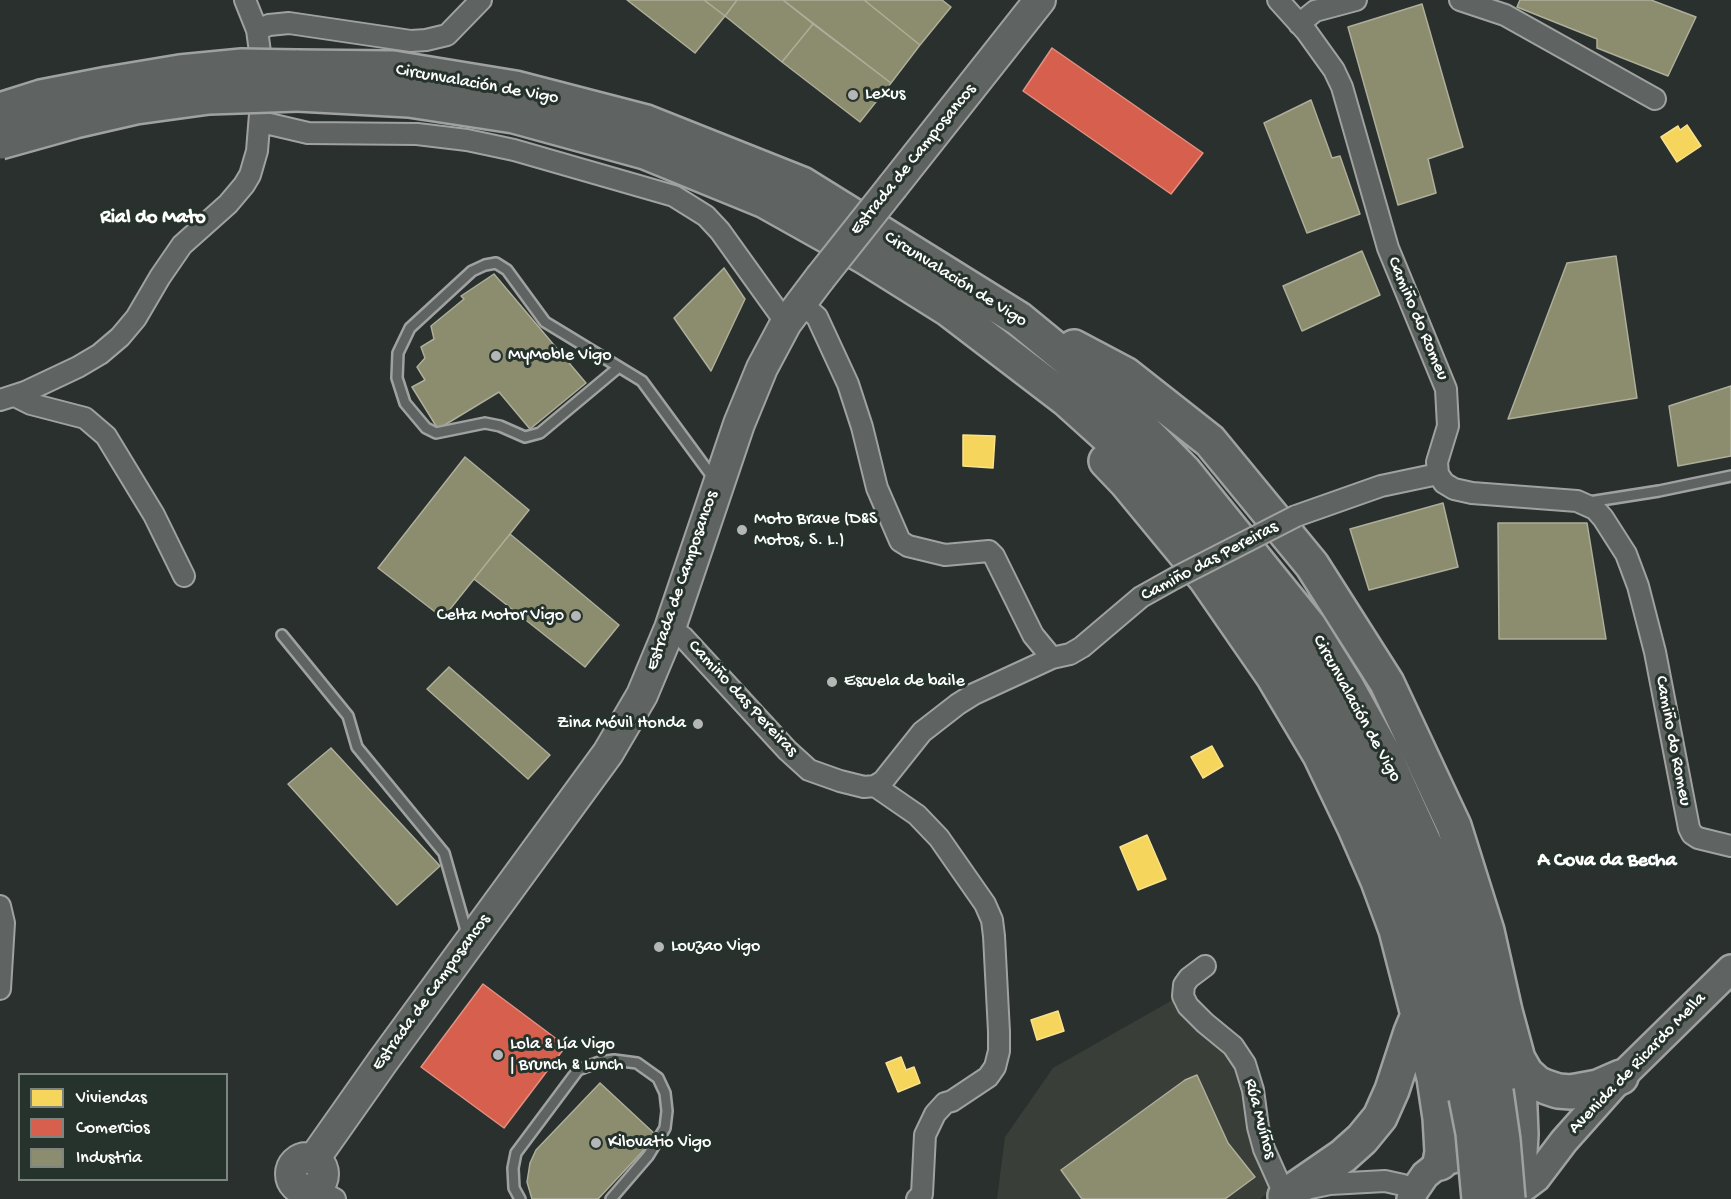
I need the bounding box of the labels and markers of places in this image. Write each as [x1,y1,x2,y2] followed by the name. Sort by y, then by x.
[865,84,905,106] place label: Lexus
[846,88,860,102] marker: Lexus
[508,345,612,367] place label: MyMoble Vigo
[489,349,503,363] marker: MyMoble Vigo
[754,509,877,552] place label: Moto Brave (D&S Motos, S. L.)
[735,523,749,537] marker: Moto Brave (D&S Motos, S. L.)
[437,605,564,627] place label: Celta Motor Vigo
[569,609,583,623] marker: Celta Motor Vigo
[844,671,965,693] place label: Escuela de baile
[825,675,839,689] marker: Escuela de baile
[557,713,686,735] place label: Zina Móvil Honda
[691,717,705,731] marker: Zina Móvil Honda
[671,936,760,958] place label: Louzao Vigo
[652,940,666,954] marker: Louzao Vigo
[510,1034,623,1076] place label: Lola & Lía Vigo | Brunch & Lunch
[491,1048,505,1062] marker: Lola & Lía Vigo | Brunch & Lunch
[608,1132,711,1154] place label: Kilovatio Vigo
[589,1136,603,1150] marker: Kilovatio Vigo

